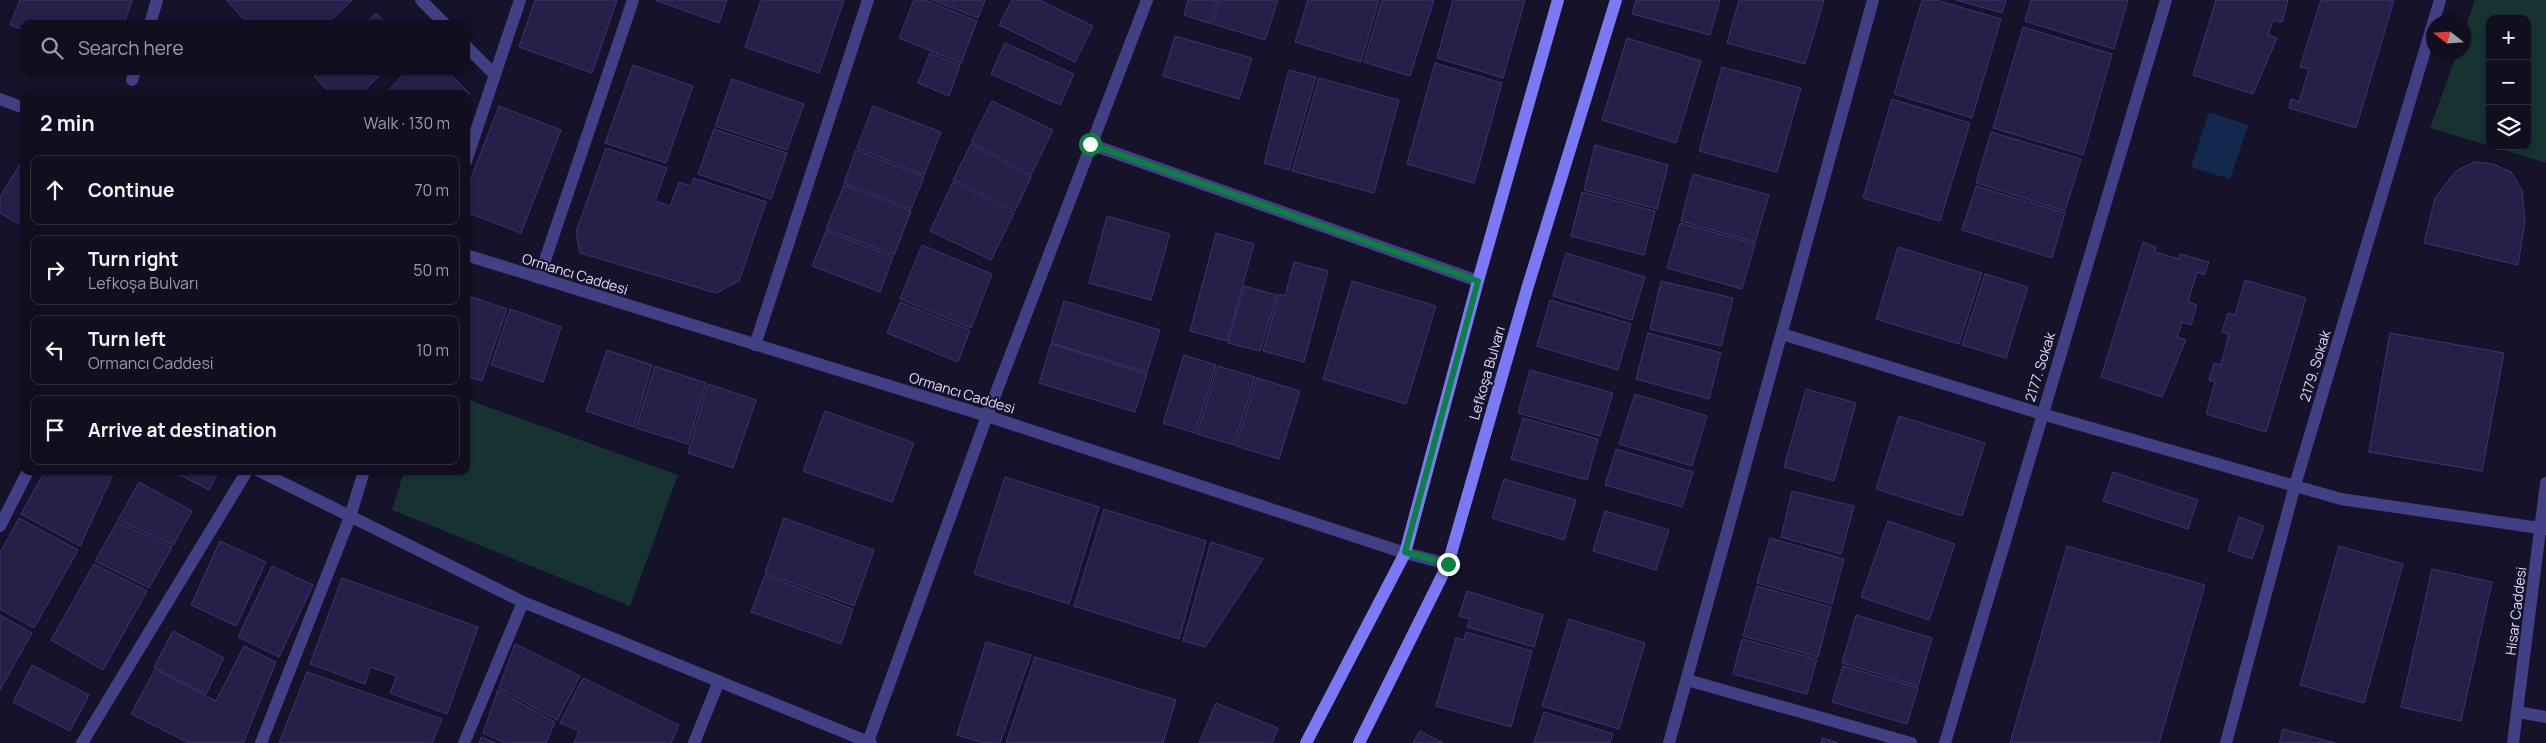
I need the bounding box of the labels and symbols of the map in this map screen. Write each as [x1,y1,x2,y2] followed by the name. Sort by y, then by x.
[2426,15,2471,60] north arrow
[1079,133,1102,156] route start
[520,248,630,299] street label: Ormancı Caddesi
[1464,324,1509,422] street label: Lefkoşa Bulvarı
[2295,327,2335,404] street label: 2179. Sokak
[2020,329,2059,404] street label: 2177. Sokak
[907,367,1017,418] street label: Ormancı Caddesi
[1437,553,1460,576] route end
[2501,566,2530,656] street label: Hisar Caddesi

